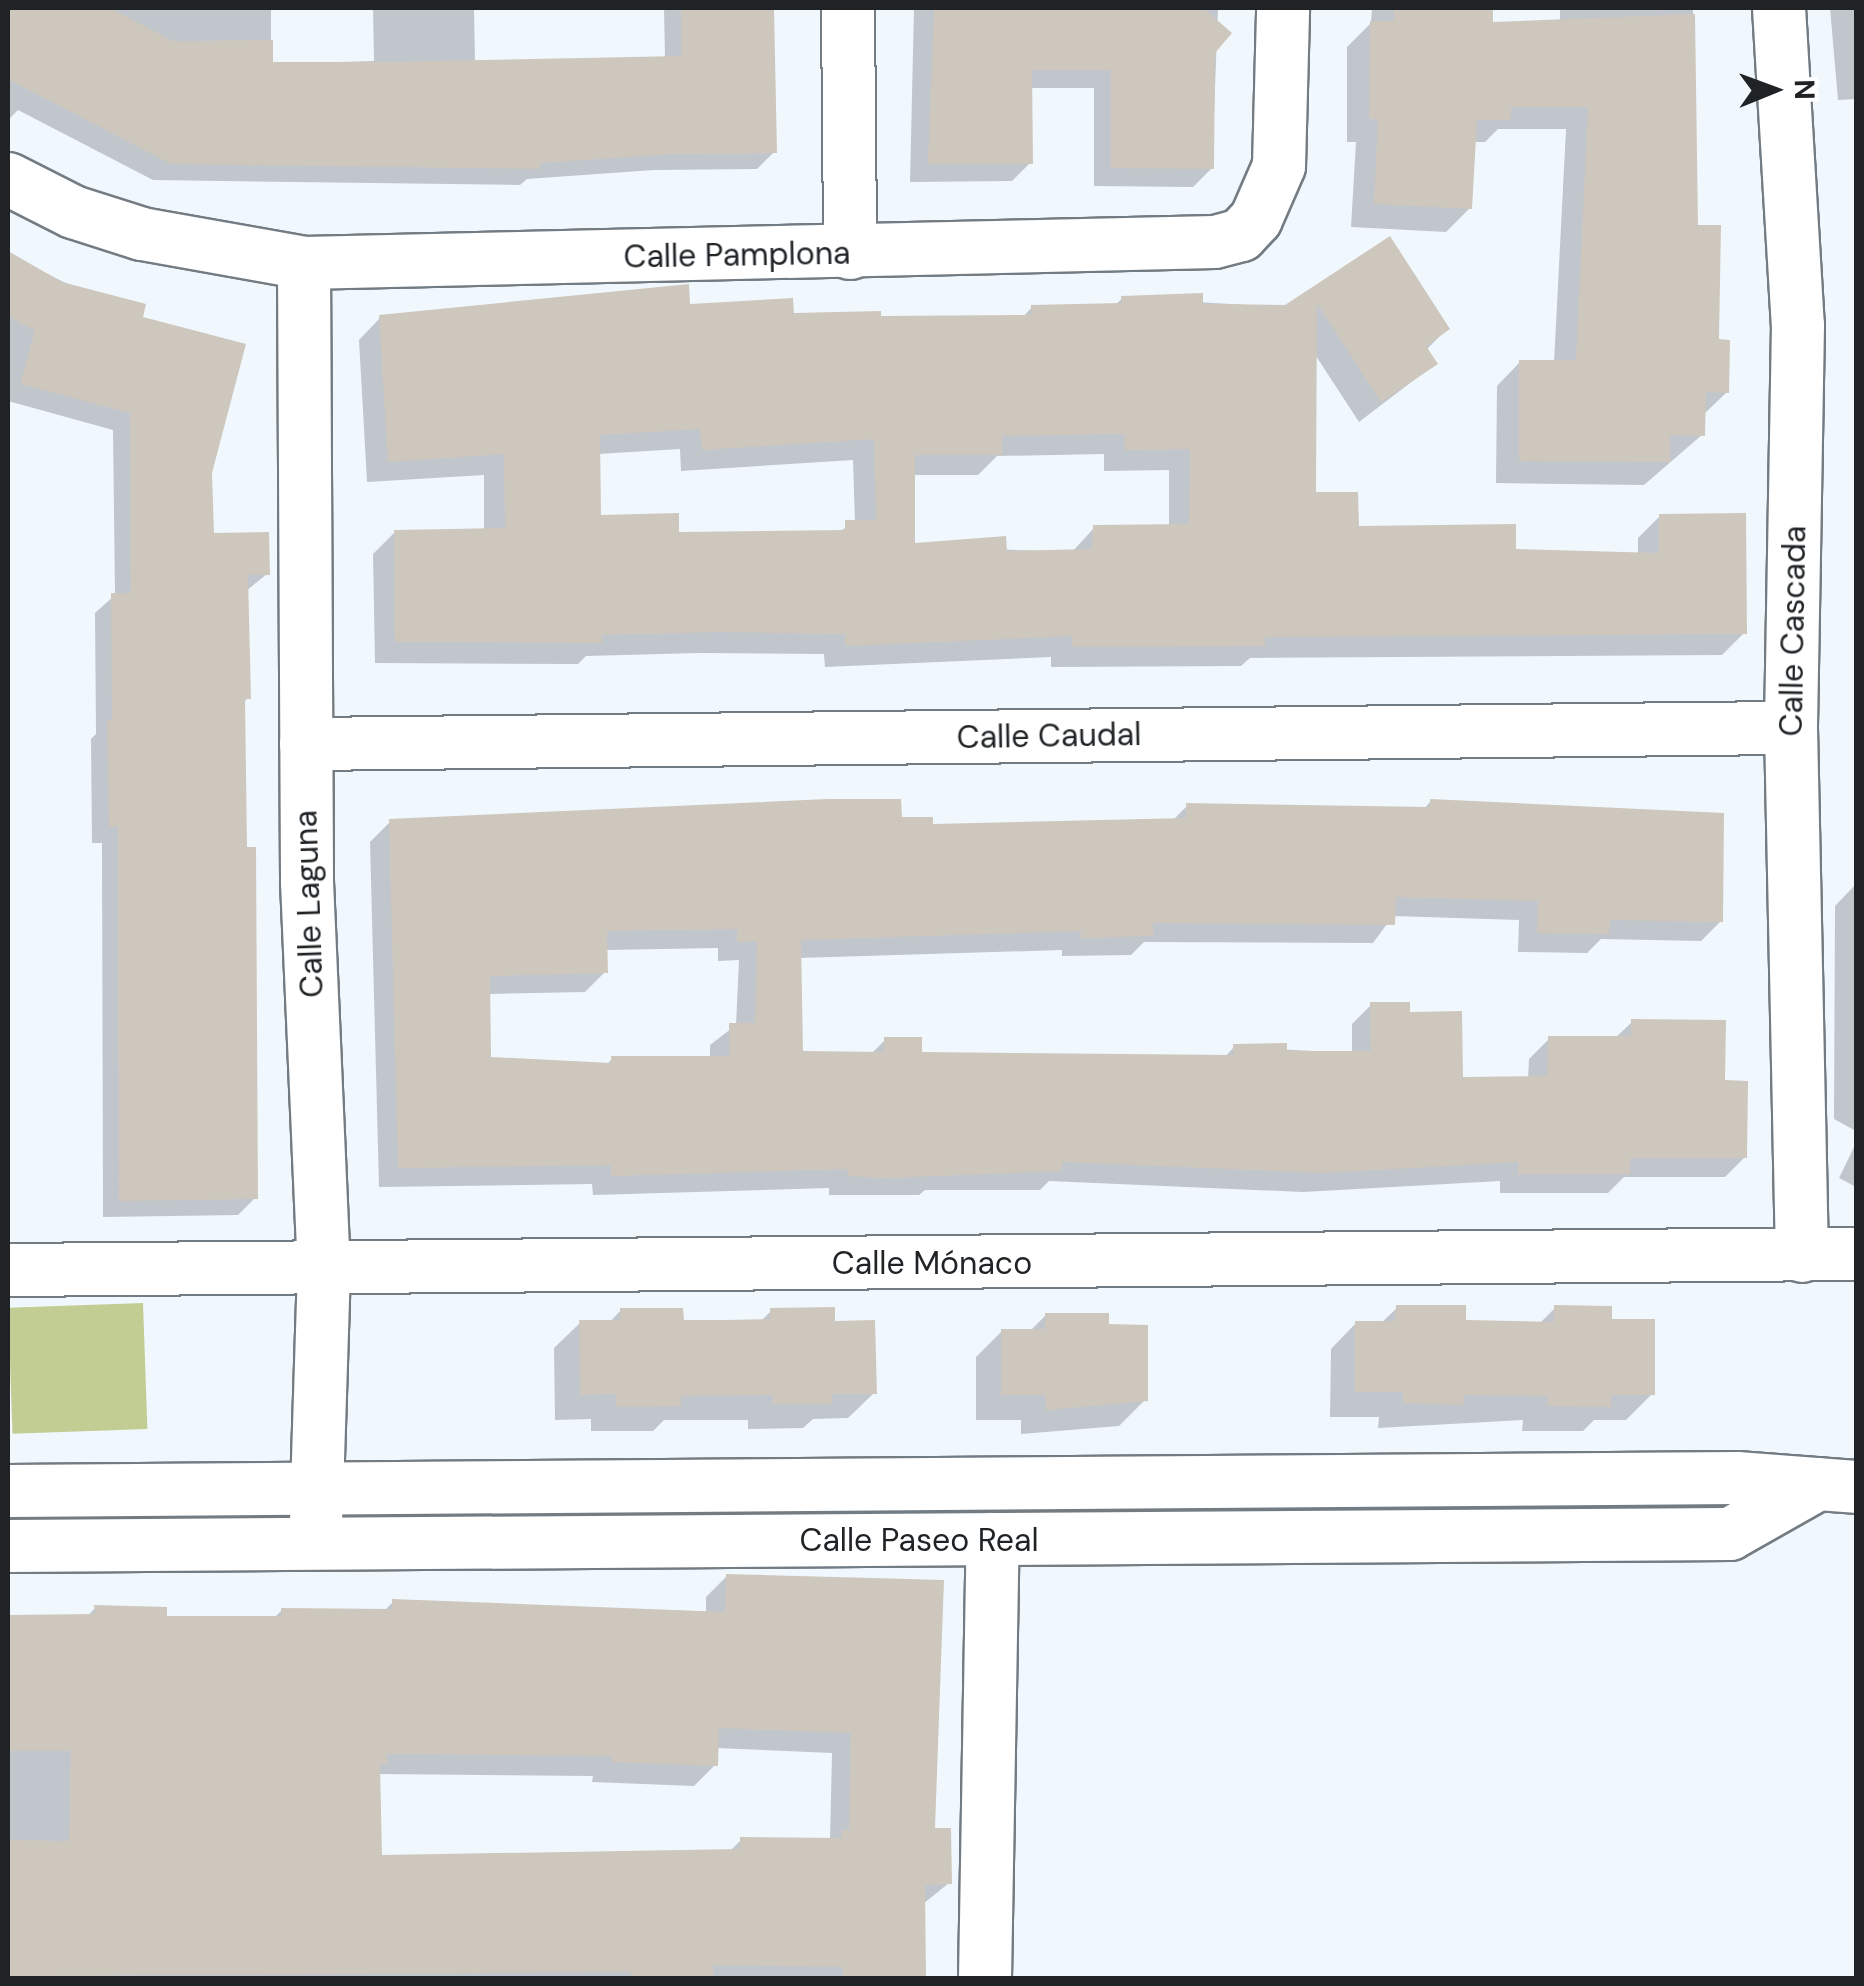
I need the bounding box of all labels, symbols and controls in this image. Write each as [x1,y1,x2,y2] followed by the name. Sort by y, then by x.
[1724,40,1824,140] north arrow
[1786,79,1823,100] text: N
[623,234,851,276] street label: Calle Pamplona
[1772,525,1814,737] street label: Calle Cascada
[956,715,1142,757] street label: Calle Caudal
[287,810,331,998] street label: Calle Laguna
[832,1244,1032,1282] street label: Calle Mónaco
[799,1521,1039,1559] street label: Calle Paseo Real

